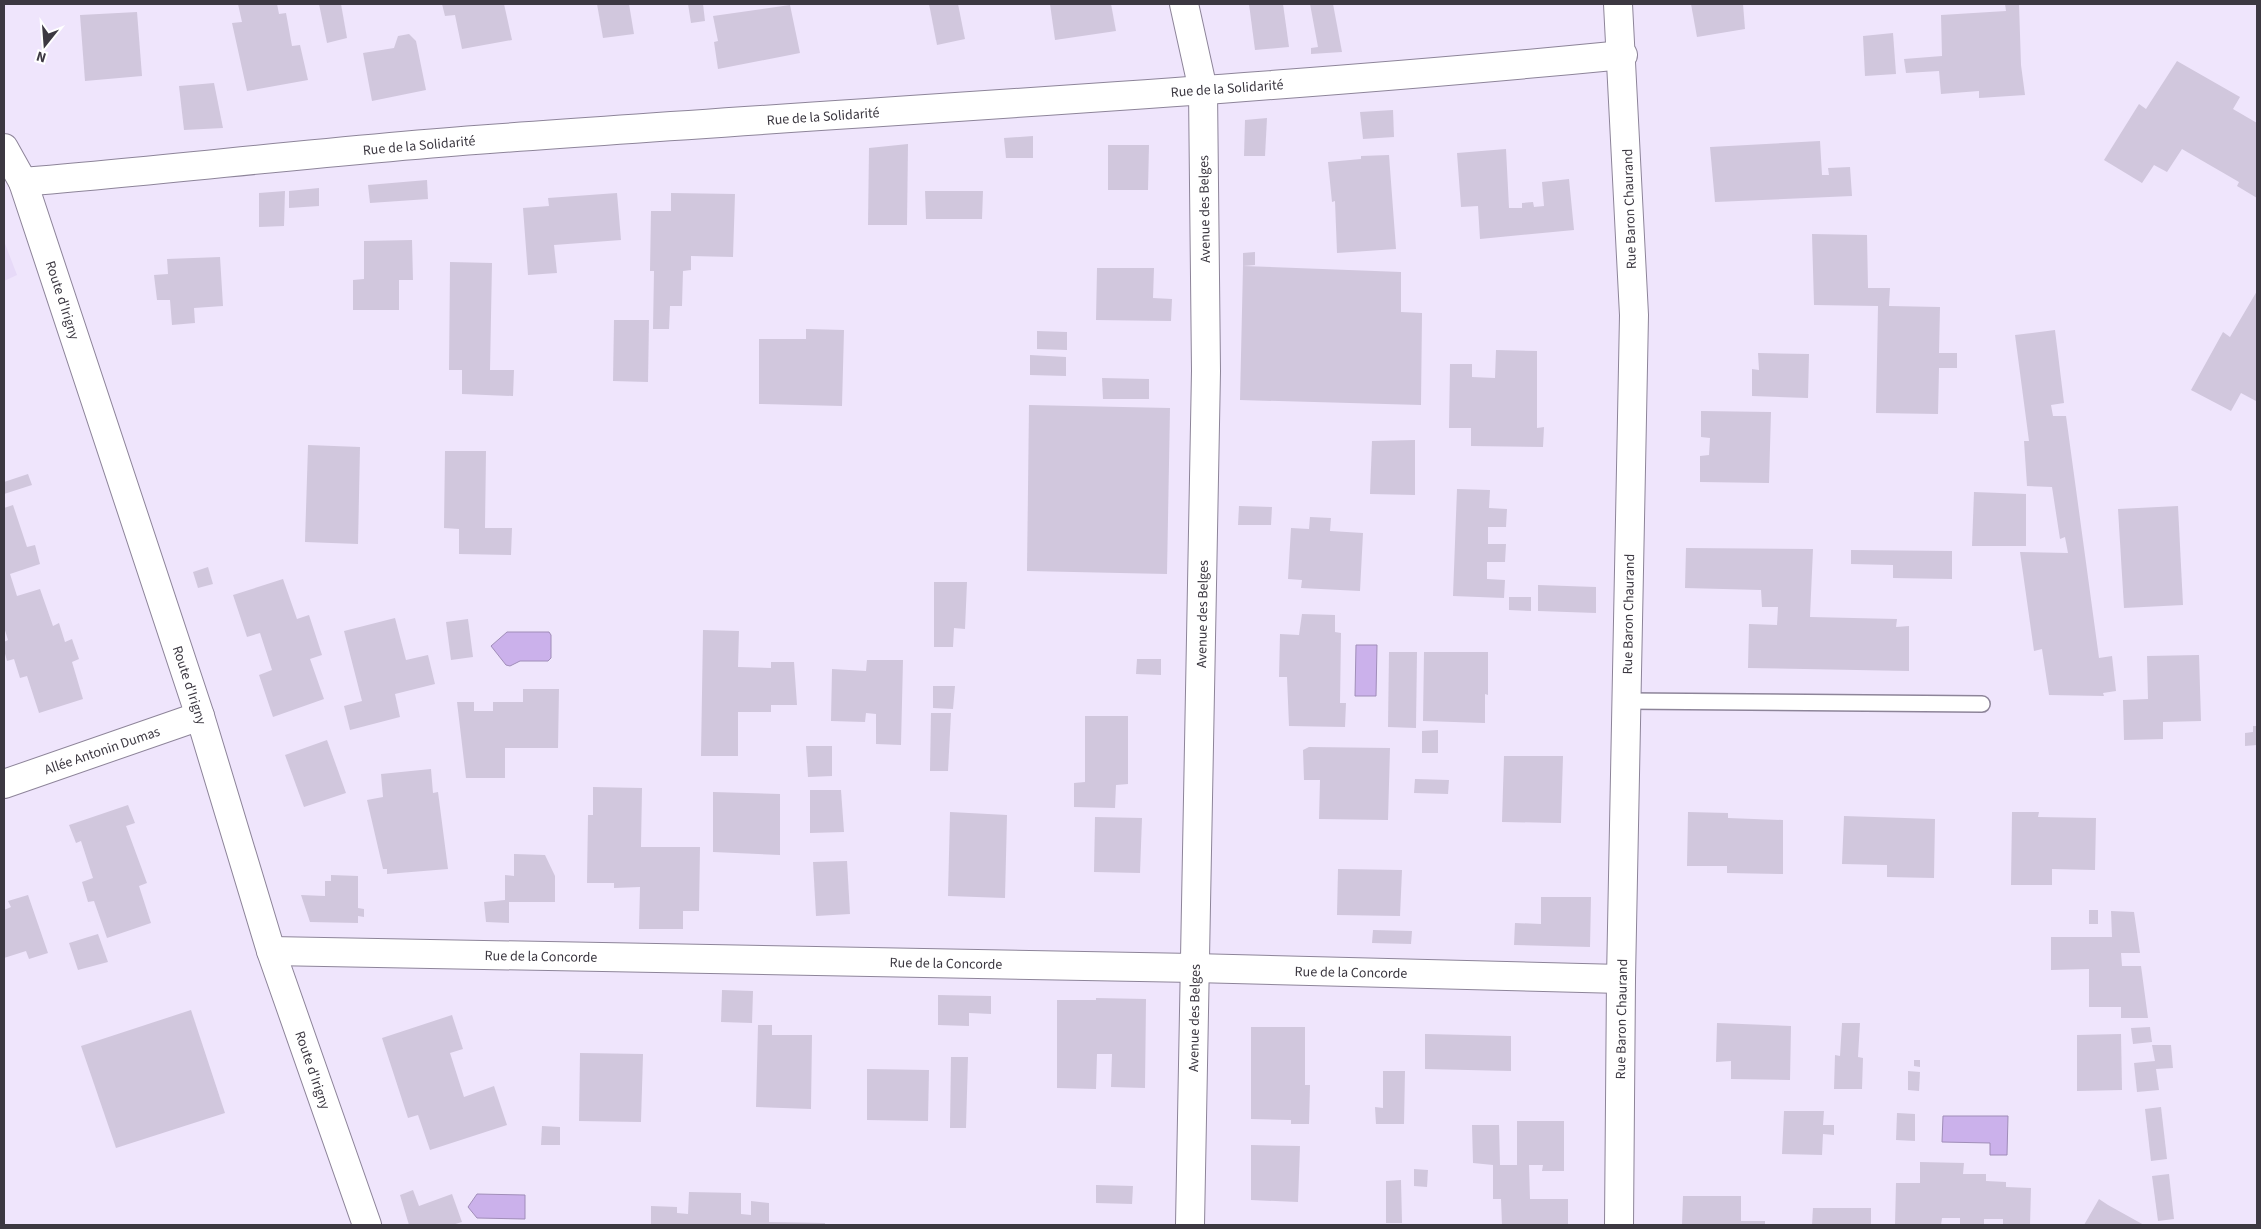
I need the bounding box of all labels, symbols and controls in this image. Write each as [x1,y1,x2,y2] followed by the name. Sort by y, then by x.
[20,20,70,70] north arrow
[34,46,49,67] text: N
[1170,75,1284,103] street label: Rue de la Solidarité
[766,103,880,131] street label: Rue de la Solidarité
[362,131,476,161] street label: Rue de la Solidarité
[1618,148,1642,270] street label: Rue Baron Chaurand
[1194,155,1216,263] street label: Avenue des Belges
[40,258,84,343] street label: Route d'Irigny
[1618,554,1640,675] street label: Rue Baron Chaurand
[1192,560,1214,668] street label: Avenue des Belges
[167,643,211,728] street label: Route d'Irigny
[42,722,163,780] street label: Allée Antonin Dumas
[485,946,598,968] street label: Rue de la Concorde
[890,953,1003,975] street label: Rue de la Concorde
[1611,959,1633,1080] street label: Rue Baron Chaurand
[1295,962,1408,984] street label: Rue de la Concorde
[1184,964,1206,1072] street label: Avenue des Belges
[289,1028,335,1113] street label: Route d'Irigny

